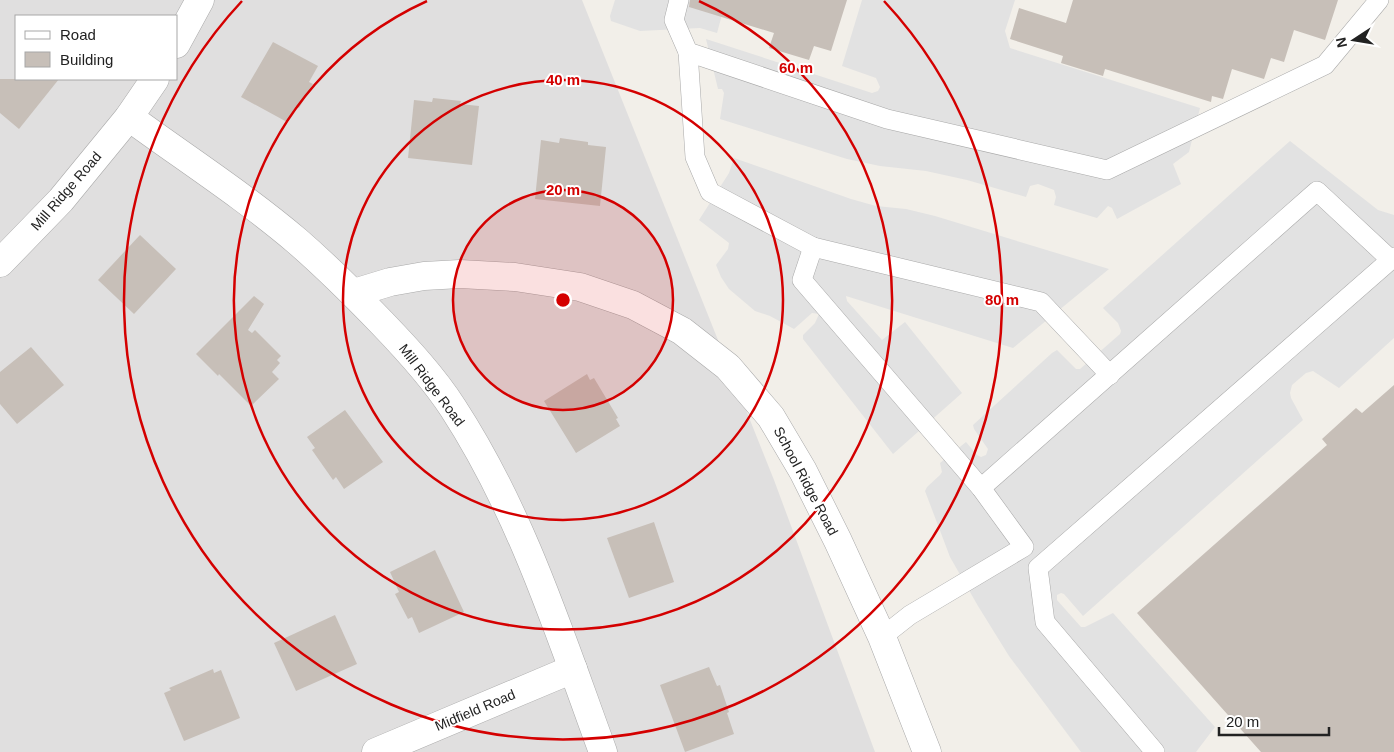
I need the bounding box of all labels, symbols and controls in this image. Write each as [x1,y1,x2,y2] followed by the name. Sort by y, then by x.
[15,15,178,80] legend
[1329,15,1379,65] north arrow
[60,26,96,43] text: Road
[1332,36,1350,49] text: N
[60,51,113,68] text: Building
[779,59,813,76] text: 60 m
[546,71,580,88] text: 40 m
[28,148,104,234] street label: Mill Ridge Road
[546,181,580,198] text: 20 m
[554,291,572,309] centre of rings
[985,291,1019,308] text: 80 m
[396,341,468,429] street label: Mill Ridge Road
[771,424,841,538] street label: School Ridge Road
[432,686,518,734] street label: Midfield Road
[1219,704,1329,736] scale bar
[1226,713,1259,730] text: 20 m

